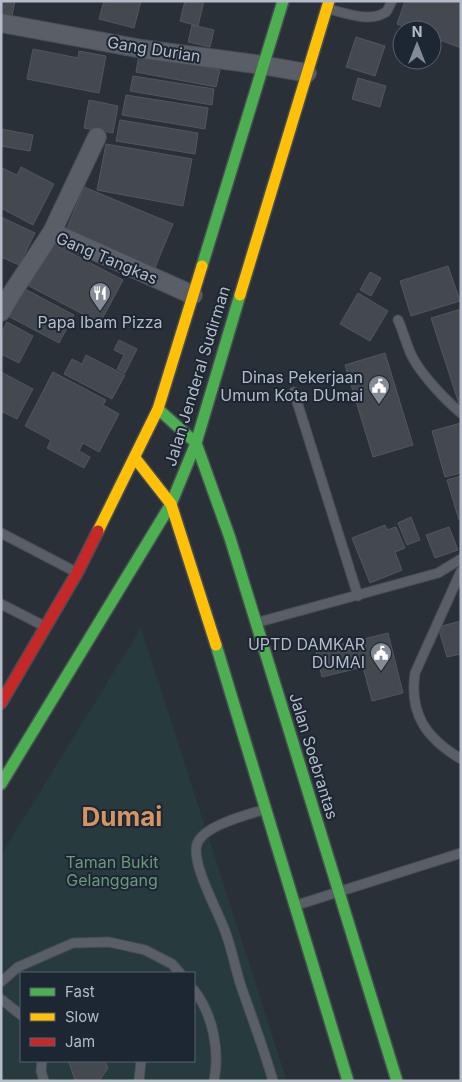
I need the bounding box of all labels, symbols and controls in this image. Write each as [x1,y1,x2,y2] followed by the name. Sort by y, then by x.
[392,20,442,70] north arrow
[412,23,422,40] text: N
[106,32,202,66] street label: Gang Durian
[53,228,161,288] street label: Gang Tangkas
[88,281,112,312] restaurant icon: Papa Ibam Pizza
[160,283,234,469] street label: Jalan Jenderal Sudirman
[37,312,163,332] place label: Papa Ibam Pizza
[220,367,363,405] place label: Dinas Pekerjaan Umum Kota DUmai
[367,374,391,405] public building icon: Dinas Pekerjaan Umum Kota DUmai
[248,634,365,672] place label: UPTD DAMKAR DUMAI
[369,641,393,672] public building icon: UPTD DAMKAR DUMAI
[285,690,343,822] street label: Jalan Soebrantas
[82,801,162,832] district label: Dumai
[66,852,158,890] park label: Taman Bukit Gelanggang
[20,972,195,1062] legend
[65,982,95,1001] text: Fast
[65,1007,99,1026] text: Slow
[65,1032,95,1051] text: Jam

